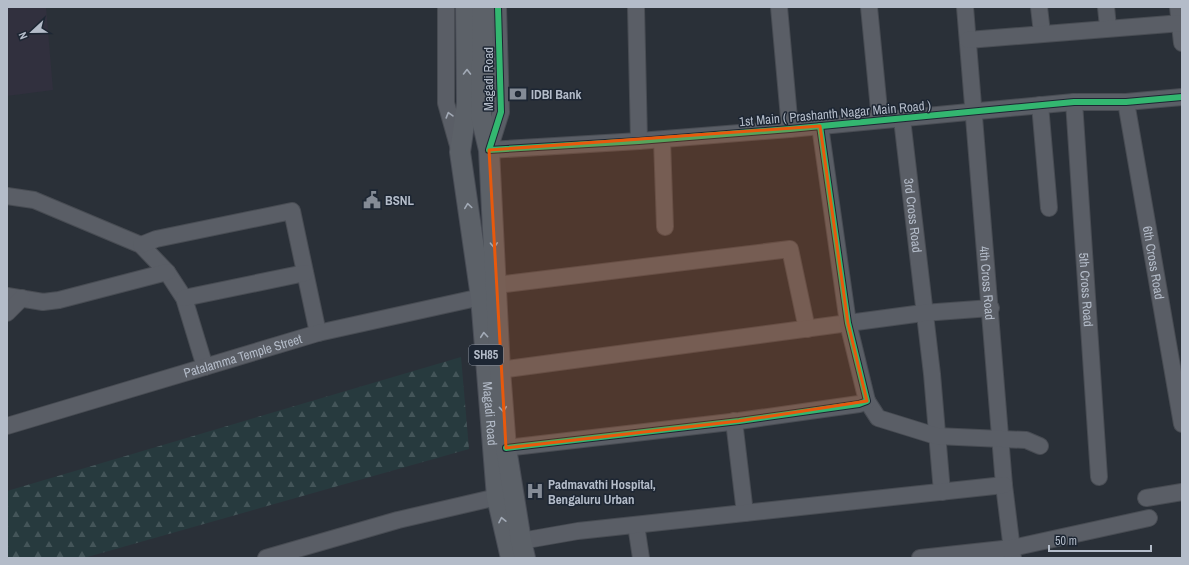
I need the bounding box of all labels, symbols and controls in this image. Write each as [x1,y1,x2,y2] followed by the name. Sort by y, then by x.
[12,12,52,52] north arrow
[15,30,30,41] text: N
[480,47,497,111] street label: Magadi Road
[463,69,471,75] one-way arrow
[508,84,528,104] bank icon: IDBI Bank
[531,86,581,103] place label: IDBI Bank
[738,97,932,130] street label: 1st Main ( Prashanth Nagar Main Road )
[445,111,454,118] one-way arrow
[900,177,926,254] street label: 3rd Cross Road
[362,190,382,210] public building icon: BSNL
[385,192,415,209] place label: BSNL
[464,203,473,209] one-way arrow
[1139,225,1168,301] street label: 6th Cross Road
[490,242,499,248] one-way arrow
[976,245,999,321] street label: 4th Cross Road
[1075,252,1097,327] street label: 5th Cross Road
[182,330,304,382] street label: Patalamma Temple Street
[480,332,489,338] one-way arrow
[469,345,503,365] road number: SH85
[479,381,501,446] street label: Magadi Road
[499,406,508,412] one-way arrow
[548,476,656,508] place label: Padmavathi Hospital, Bengaluru Urban
[525,481,545,501] hospital icon: Padmavathi Hospital, Bengaluru Urban
[499,517,507,523] one-way arrow
[1049,527,1151,553] scale bar
[1055,533,1077,549] text: 50 m

